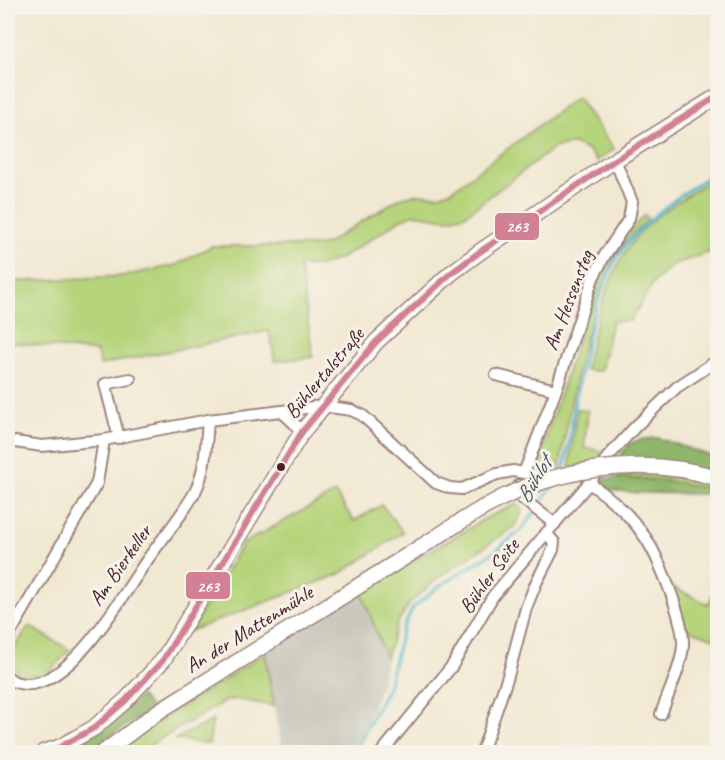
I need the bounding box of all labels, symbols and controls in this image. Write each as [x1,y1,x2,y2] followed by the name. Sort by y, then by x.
[494,212,540,241] line badge: 263
[506,217,530,237] text: 263
[537,245,600,354] street label: Am Hessensteg
[278,321,371,424] street label: Bühlertalstraße
[509,447,561,508] water label: Bühlot
[275,461,287,473] unlabelled marker
[83,518,158,610] street label: Am Bierkeller
[453,532,526,619] street label: Bühler Seite
[185,571,231,600] line badge: 263
[197,577,221,597] text: 263
[180,578,320,679] street label: An der Mattenmühle

